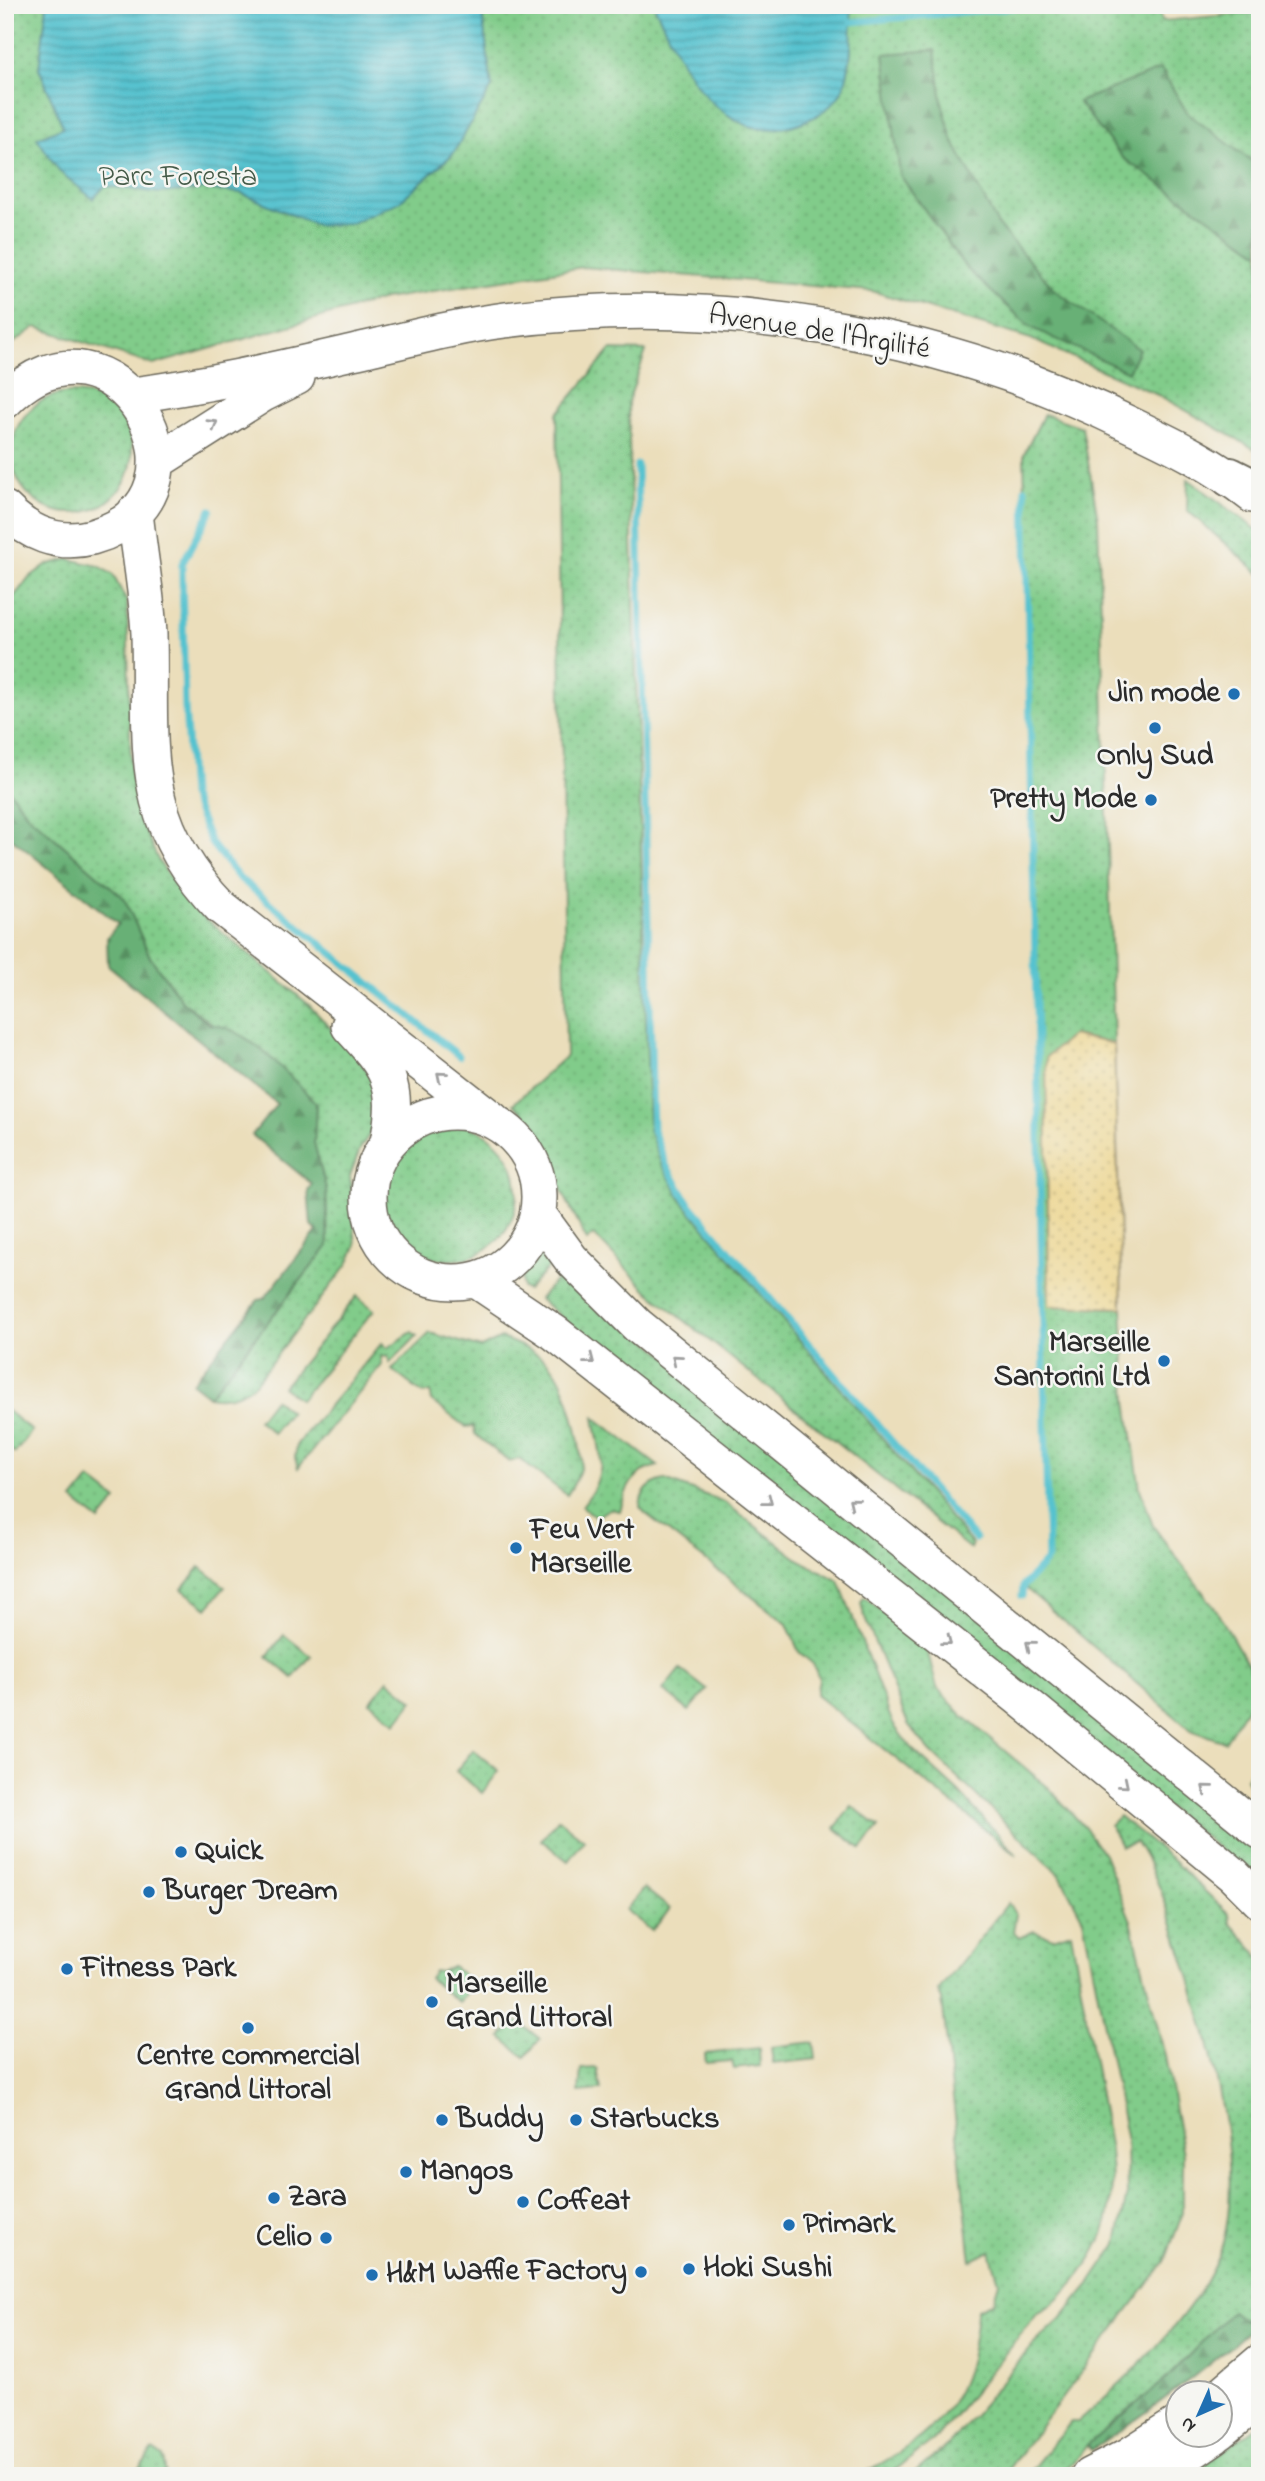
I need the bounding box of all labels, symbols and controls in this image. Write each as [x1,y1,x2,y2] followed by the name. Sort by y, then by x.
[99,156,257,200] park label: Parc Foresta
[705,294,934,372] street label: Avenue de l'Argilité
[206,420,219,433] one-way arrow
[1108,672,1222,716] place label: Jin mode
[1226,686,1242,702] marker: Jin mode
[1147,720,1163,736] marker: Only Sud
[1097,735,1214,779] place label: Only Sud
[990,778,1139,822] place label: Pretty Mode
[1143,792,1159,808] marker: Pretty Mode
[436,1072,448,1085] one-way arrow
[994,1322,1152,1400] place label: Marseille Santorini Ltd
[582,1351,594,1364] one-way arrow
[1156,1353,1172,1369] marker: Marseille Santorini Ltd
[672,1355,685,1367] one-way arrow
[761,1492,773,1505] one-way arrow
[848,1498,860,1511] one-way arrow
[528,1509,635,1587] place label: Feu Vert Marseille
[508,1540,524,1556] marker: Feu Vert Marseille
[939,1633,952,1645] one-way arrow
[1025,1641,1037,1654] one-way arrow
[1117,1776,1129,1789] one-way arrow
[1202,1784,1214,1797] one-way arrow
[195,1830,264,1874] place label: Quick
[173,1844,189,1860] marker: Quick
[161,1870,338,1915] place label: Burger Dream
[141,1884,157,1900] marker: Burger Dream
[79,1947,237,1991] place label: Fitness Park
[59,1961,75,1977] marker: Fitness Park
[446,1963,612,2041] place label: Marseille Grand Littoral
[424,1994,440,2010] marker: Marseille Grand Littoral
[240,2020,256,2036] marker: Centre commercial Grand Littoral
[136,2035,360,2113] place label: Centre commercial Grand Littoral
[454,2098,544,2142] place label: Buddy
[590,2098,719,2142] place label: Starbucks
[434,2112,450,2128] marker: Buddy
[568,2112,584,2128] marker: Starbucks
[420,2150,514,2195] place label: Mangos
[398,2164,414,2180] marker: Mangos
[288,2176,347,2220] place label: Zara
[537,2180,631,2224] place label: Coffeat
[266,2190,282,2206] marker: Zara
[515,2194,531,2210] marker: Coffeat
[803,2203,896,2247] place label: Primark
[256,2216,312,2260] place label: Celio
[781,2217,797,2233] marker: Primark
[318,2230,334,2246] marker: Celio
[703,2247,832,2291] place label: Hoki Sushi
[443,2250,627,2294] place label: Waffle Factory
[386,2253,435,2297] place label: H&M
[681,2261,697,2277] marker: Hoki Sushi
[633,2264,649,2280] marker: Waffle Factory
[364,2267,380,2283] marker: H&M
[1164,2380,1234,2450] north arrow
[1175,2410,1203,2438] text: N

